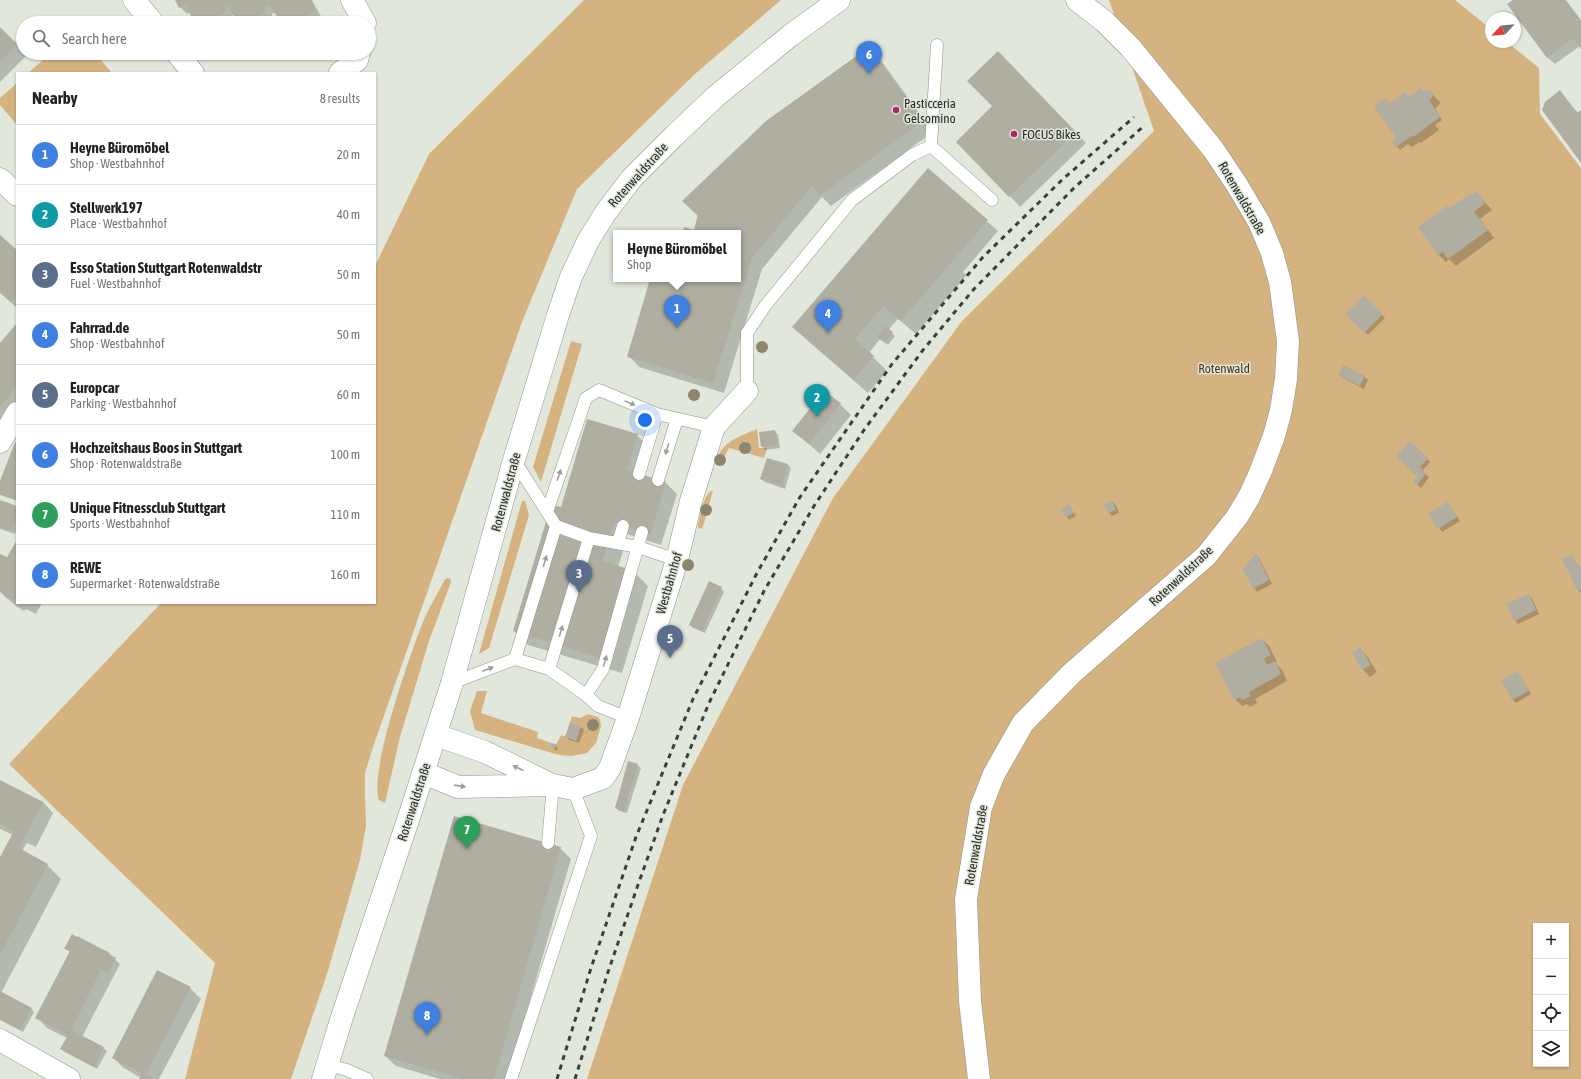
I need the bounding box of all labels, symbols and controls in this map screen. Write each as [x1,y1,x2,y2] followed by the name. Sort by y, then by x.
[1485,12,1521,48] north arrow
[16,16,376,60] search box
[30,27,52,49] icon: search
[62,30,127,47] text: Search here
[856,41,882,74] pin: 6
[32,88,78,108] text: Nearby
[320,91,360,106] text: 8 results
[904,96,956,126] place label: Pasticceria Gelsomino
[891,105,901,115] marker: Pasticceria Gelsomino
[1022,127,1081,142] place label: FOCUS Bikes
[1009,129,1019,139] marker: FOCUS Bikes
[70,139,169,156] text: Heyne Büromöbel
[605,140,671,210] street label: Rotenwaldstraße
[42,147,48,162] text: 1
[337,147,360,162] text: 20 m
[70,156,164,171] text: Shop · Westbahnhof
[1215,159,1269,237] street label: Rotenwaldstraße
[70,199,143,216] text: Stellwerk197
[42,207,48,222] text: 2
[337,207,360,222] text: 40 m
[70,216,167,231] text: Place · Westbahnhof
[613,230,741,282] popup
[627,240,727,257] text: Heyne Büromöbel
[627,257,651,272] text: Shop
[70,259,262,276] text: Esso Station Stuttgart Rotenwaldstr
[42,267,48,282] text: 3
[337,267,360,282] text: 50 m
[70,276,161,291] text: Fuel · Westbahnhof
[664,295,690,328] pin: 1
[815,300,841,333] pin: 4
[70,319,129,336] text: Fahrrad.de
[42,327,48,342] text: 4
[337,327,360,342] text: 50 m
[70,336,164,351] text: Shop · Westbahnhof
[1198,361,1250,376] park label: Rotenwald
[70,379,119,396] text: Europcar
[804,384,830,417] pin: 2
[42,387,48,402] text: 5
[337,387,360,402] text: 60 m
[70,396,177,411] text: Parking · Westbahnhof
[624,400,636,406] one-way arrow
[635,410,655,430] your location
[70,439,242,456] text: Hochzeitshaus Boos in Stuttgart
[664,444,670,456] one-way arrow
[42,447,48,462] text: 6
[331,447,360,462] text: 100 m
[488,451,524,533] street label: Rotenwaldstraße
[70,456,182,471] text: Shop · Rotenwaldstraße
[557,469,563,481] one-way arrow
[70,499,225,516] text: Unique Fitnessclub Stuttgart
[42,507,48,522] text: 7
[331,507,360,522] text: 110 m
[70,516,170,531] text: Sports · Westbahnhof
[1146,543,1216,609] street label: Rotenwaldstraße
[653,550,685,616] street label: Westbahnhof
[542,555,548,567] one-way arrow
[70,559,101,576] text: REWE
[566,560,592,593] pin: 3
[42,567,48,582] text: 8
[331,567,360,582] text: 160 m
[70,576,220,591] text: Supermarket · Rotenwaldstraße
[558,625,564,637] one-way arrow
[657,625,683,658] pin: 5
[602,655,608,667] one-way arrow
[483,665,495,671] one-way arrow
[394,761,434,843] street label: Rotenwaldstraße
[512,764,524,771] one-way arrow
[454,783,466,789] one-way arrow
[962,803,990,886] street label: Rotenwaldstraße
[454,816,480,849] pin: 7
[1533,923,1569,1067] map controls
[1533,923,1569,959] button: +
[1533,959,1569,995] button: −
[1533,995,1569,1031] button: locate
[414,1002,440,1035] pin: 8
[1533,1031,1569,1067] button: layers

